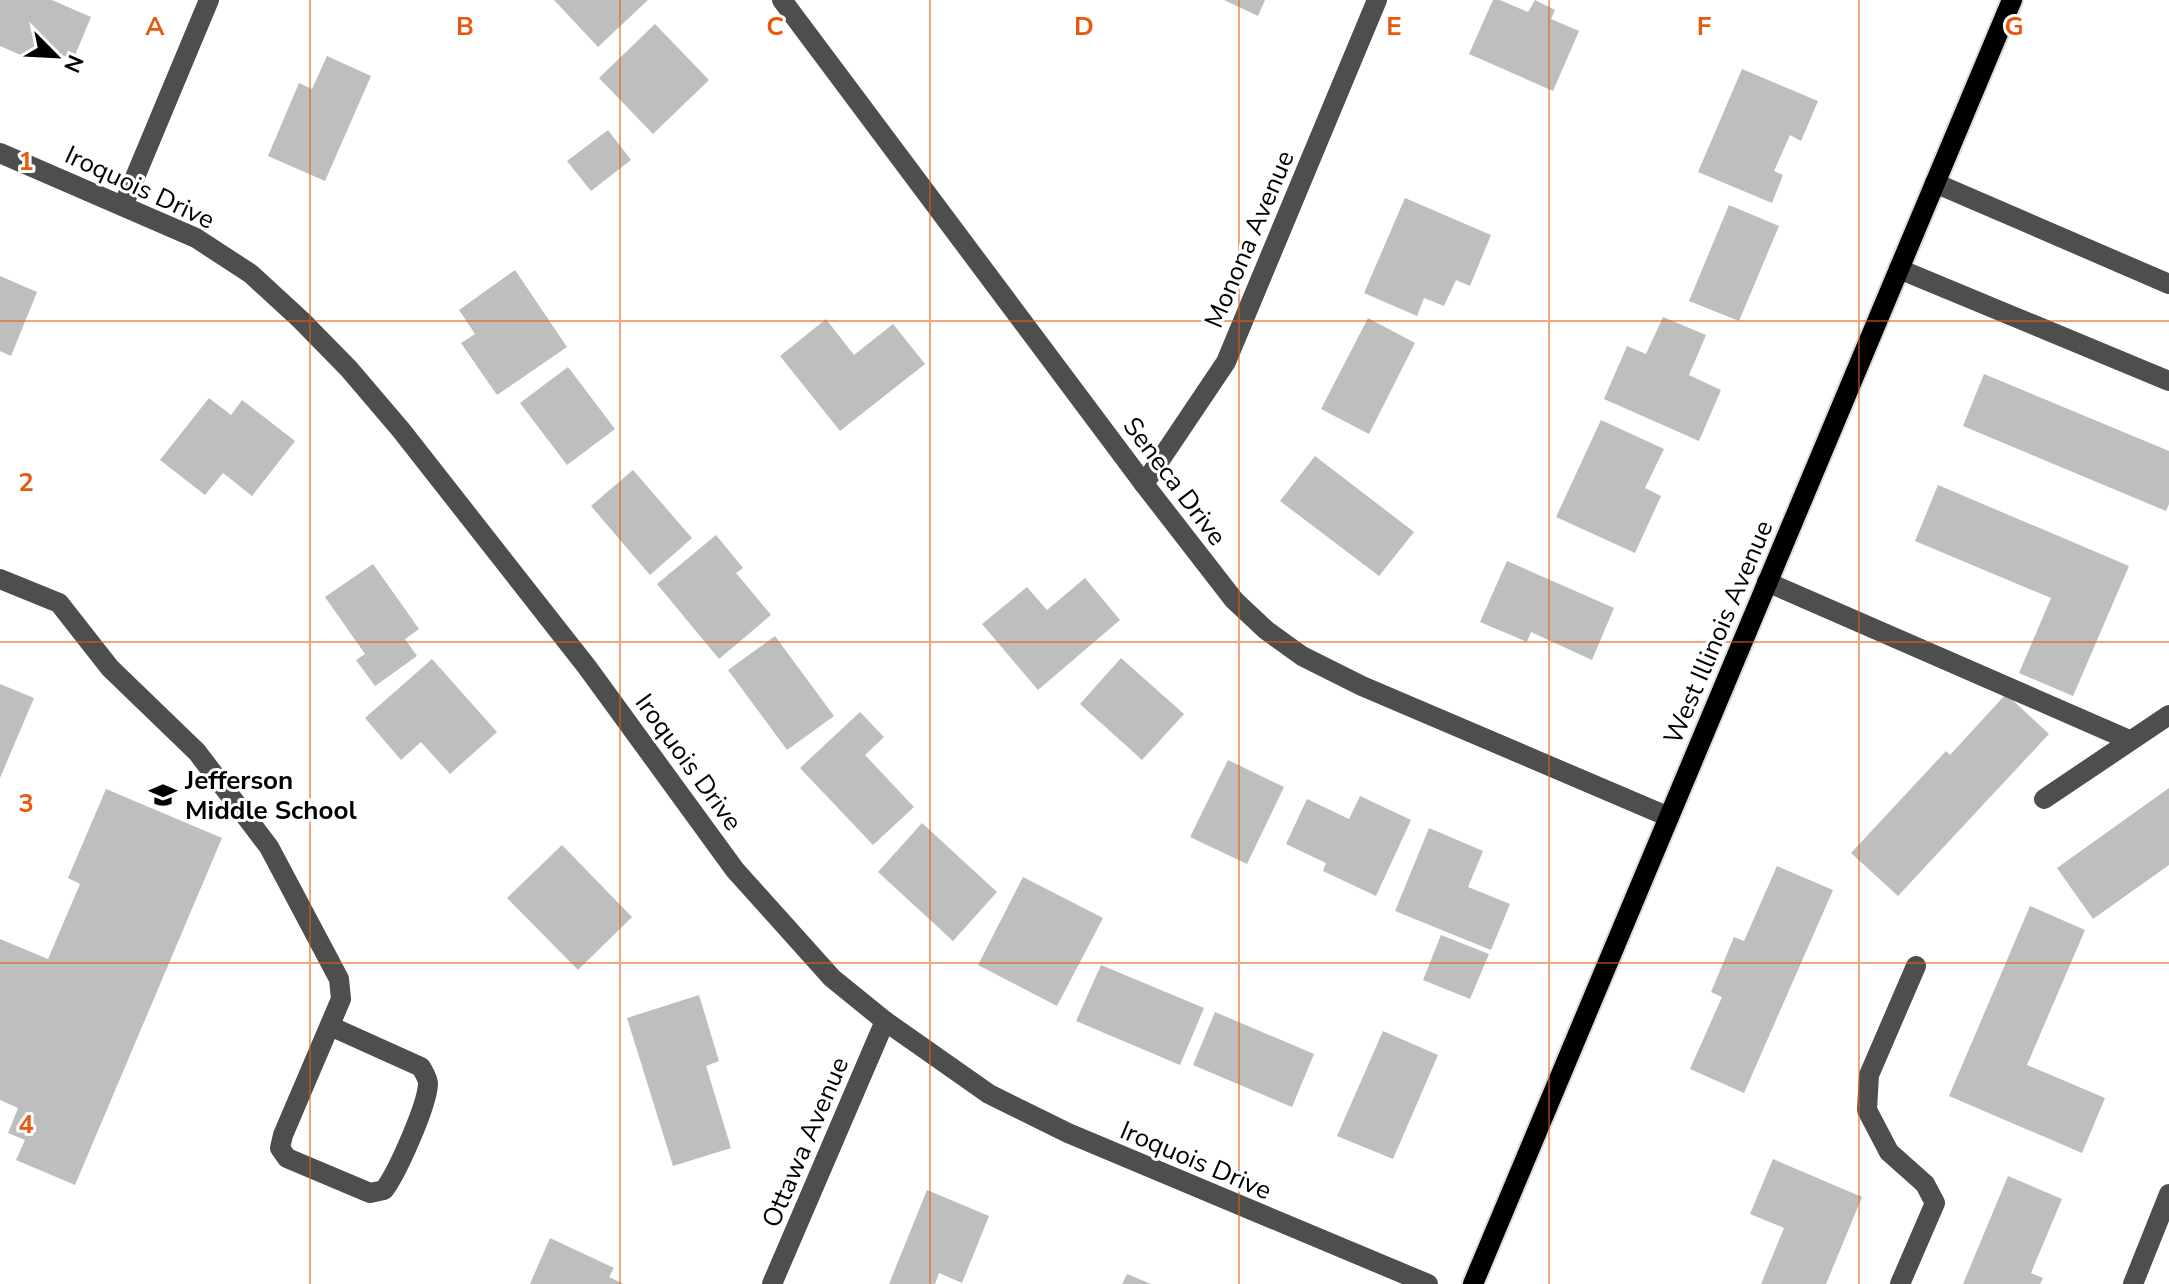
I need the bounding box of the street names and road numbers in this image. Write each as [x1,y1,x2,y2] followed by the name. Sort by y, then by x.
[59,137,220,237] street label: Iroquois Drive
[1196,145,1303,333] street label: Monona Avenue
[1115,410,1234,553] street label: Seneca Drive
[1655,515,1781,750] street label: West Illinois Avenue
[627,687,750,838] street label: Iroquois Drive
[754,1052,857,1233] street label: Ottawa Avenue
[1115,1113,1277,1208] street label: Iroquois Drive

